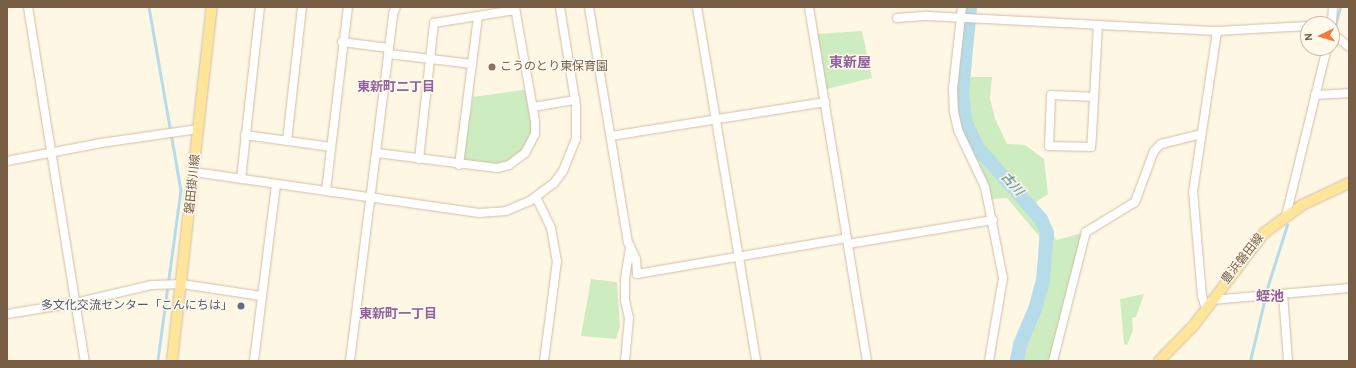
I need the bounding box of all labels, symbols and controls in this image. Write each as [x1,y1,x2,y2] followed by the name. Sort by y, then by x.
[1300,16,1340,56] north arrow
[1303,33,1314,41] text: N
[829,55,871,71] district label: 東新屋
[500,60,608,74] place label: こうのとり東保育園
[487,62,497,72] marker: こうのとり東保育園
[357,80,435,96] district label: 東新町二丁目
[183,153,203,215] street label: 磐田掛川線
[997,170,1025,200] water label: 古川
[1219,231,1267,287] street label: 豊浜磐田線
[1256,289,1284,305] district label: 蛭池
[41,299,233,313] place label: 多文化交流センター「こんにちは」
[236,301,246,311] marker: 多文化交流センター「こんにちは」
[359,307,437,323] district label: 東新町一丁目

